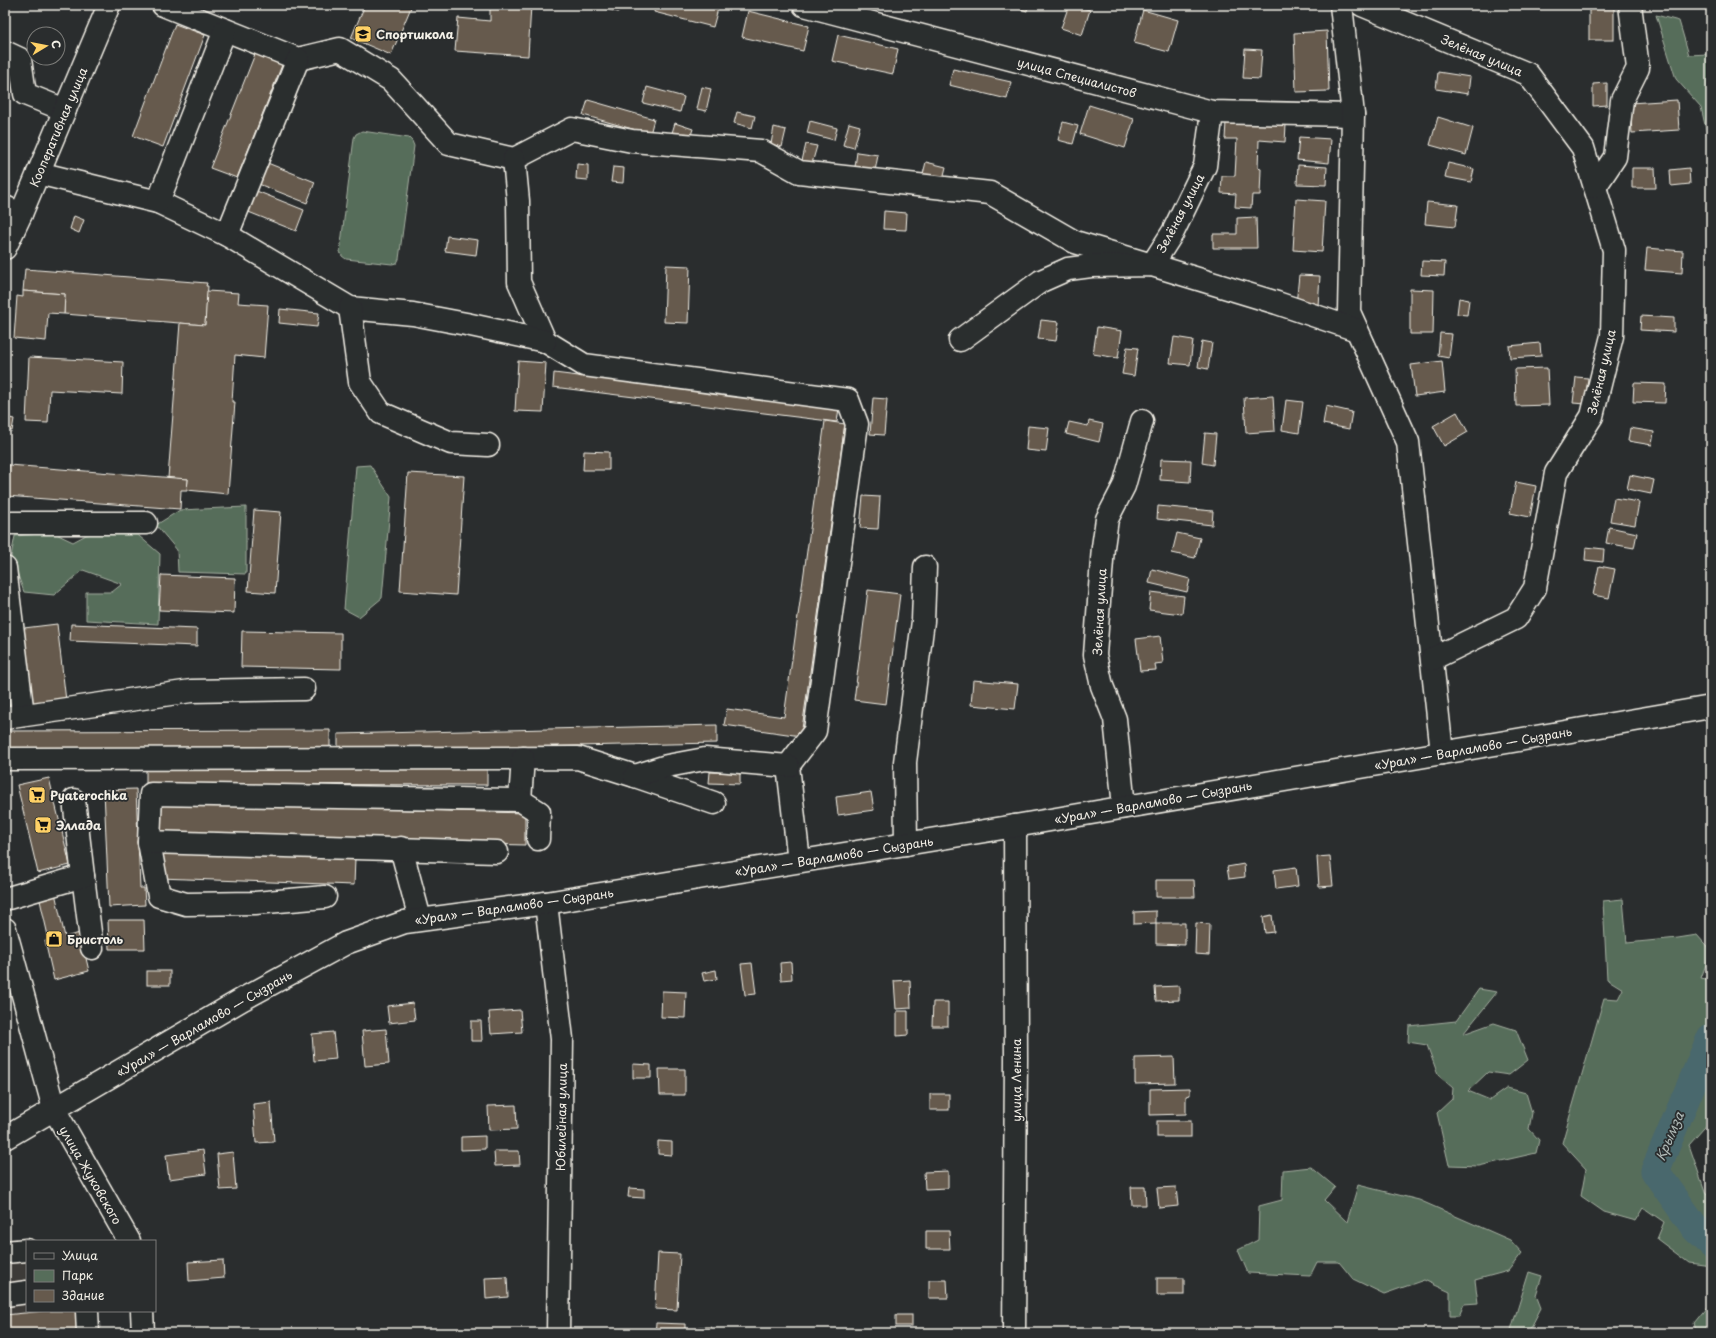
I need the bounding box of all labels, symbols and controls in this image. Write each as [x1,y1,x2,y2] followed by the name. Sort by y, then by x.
[353,24,373,44] school or university icon: Спортшкола
[376,25,454,43] place label: Спортшкола
[26,26,66,66] north arrow
[1438,30,1526,80] street label: Зелёная улица
[47,39,65,50] text: С
[1016,52,1139,102] street label: улица Специалистов
[25,64,92,190] street label: Кооперативная улица
[1152,170,1209,256] street label: Зелёная улица
[1582,327,1620,416] street label: Зелёная улица
[1088,568,1110,656] street label: Зелёная улица
[1373,722,1573,774] street label: «Урал» — Варламово — Сызрань
[1053,776,1253,828] street label: «Урал» — Варламово — Сызрань
[27,785,47,805] supermarket icon: Pyaterochka
[50,786,127,804] place label: Pyaterochka
[33,815,53,835] supermarket icon: Эллада
[56,816,102,834] place label: Эллада
[734,831,934,881] street label: «Урал» — Варламово — Сызрань
[413,883,615,929] street label: «Урал» — Варламово — Сызрань
[44,929,64,949] shop icon: Бристоль
[67,930,123,948] place label: Бристоль
[113,965,295,1081] street label: «Урал» — Варламово — Сызрань
[1007,1038,1025,1122] street label: улица Ленина
[551,1063,571,1171] street label: Юбилейная улица
[1650,1108,1688,1163] water label: Крымза
[55,1122,127,1228] street label: улица Жуковского
[26,1240,156,1312] legend
[62,1246,98,1264] text: Улица
[62,1266,94,1284] text: Парк
[62,1286,104,1304] text: Здание

